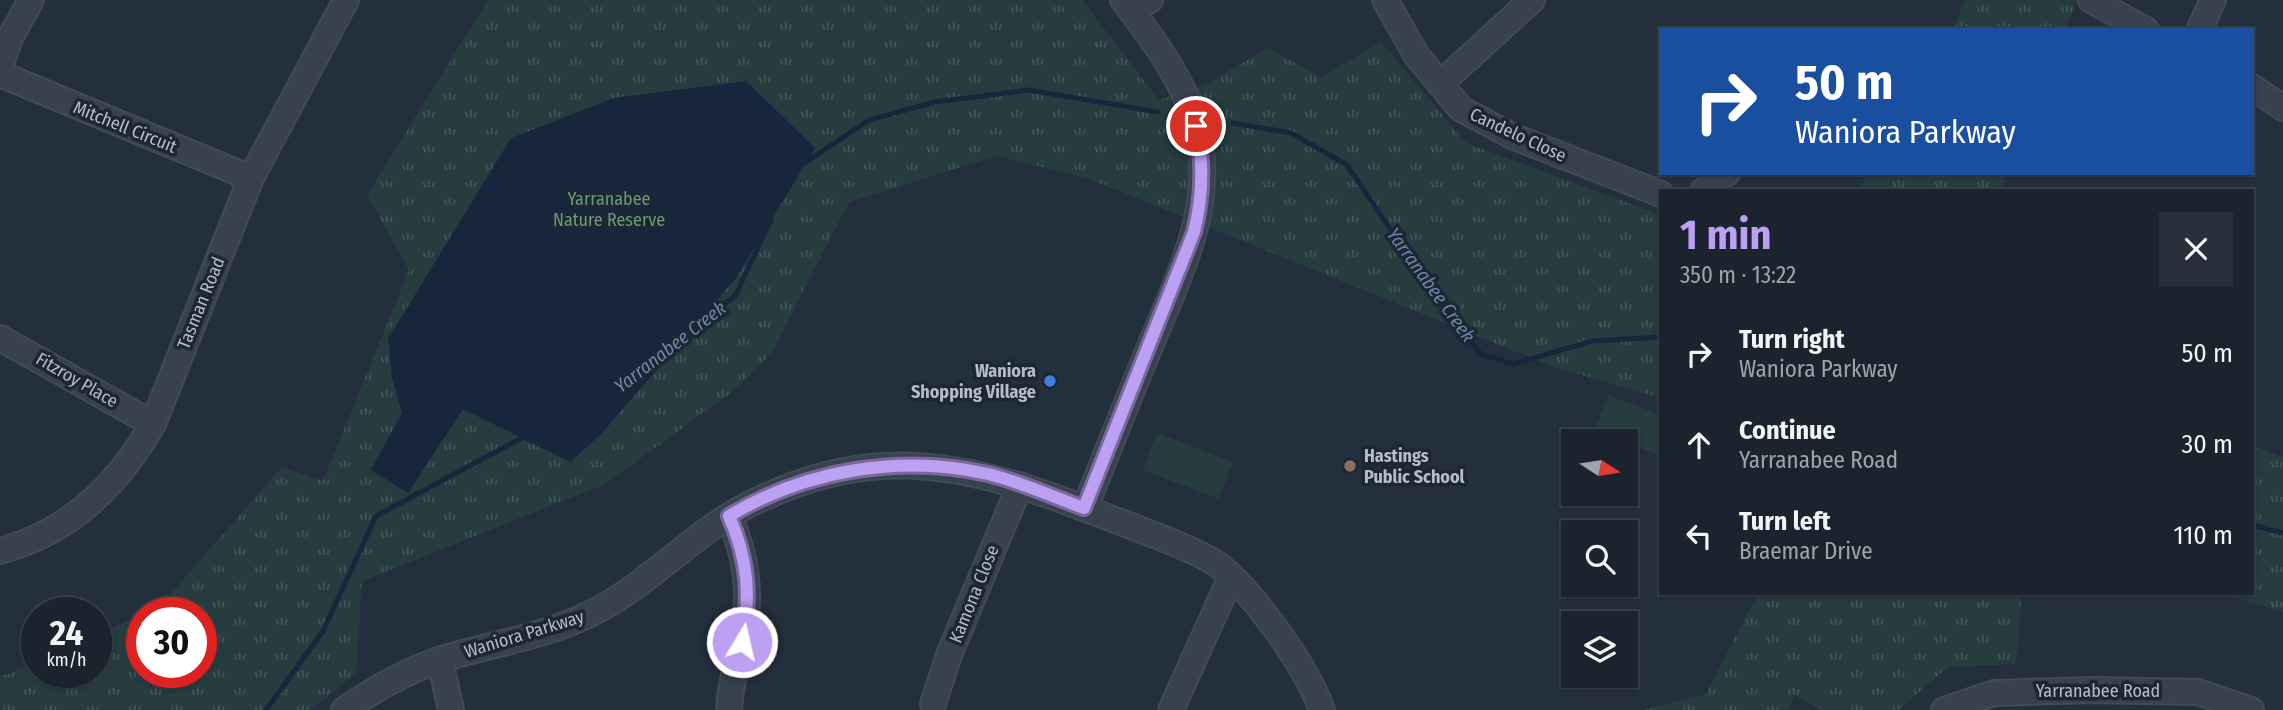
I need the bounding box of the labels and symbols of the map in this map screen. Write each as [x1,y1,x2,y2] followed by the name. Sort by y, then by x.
[70,96,180,158] street label: Mitchell Circuit
[1166,96,1226,156] pin
[1466,103,1570,167] street label: Candelo Close
[553,188,665,231] park label: Yarranabee Nature Reserve
[1382,223,1480,347] water label: Yarranabee Creek
[173,254,229,352] street label: Tasman Road
[610,296,730,398] water label: Yarranabee Creek
[32,348,122,412] street label: Fitzroy Place
[911,360,1036,403] place label: Waniora Shopping Village
[1042,373,1058,389] marker: Waniora Shopping Village
[1561,429,1638,506] north arrow
[1364,445,1465,488] place label: Hastings Public School
[1342,458,1358,474] marker: Hastings Public School
[944,542,1004,646] street label: Kamona Close
[126,597,217,688] speed limit sign: 30
[461,605,587,663] street label: Waniora Parkway
[705,605,779,679] position arrow
[2036,680,2160,702] street label: Yarranabee Road

